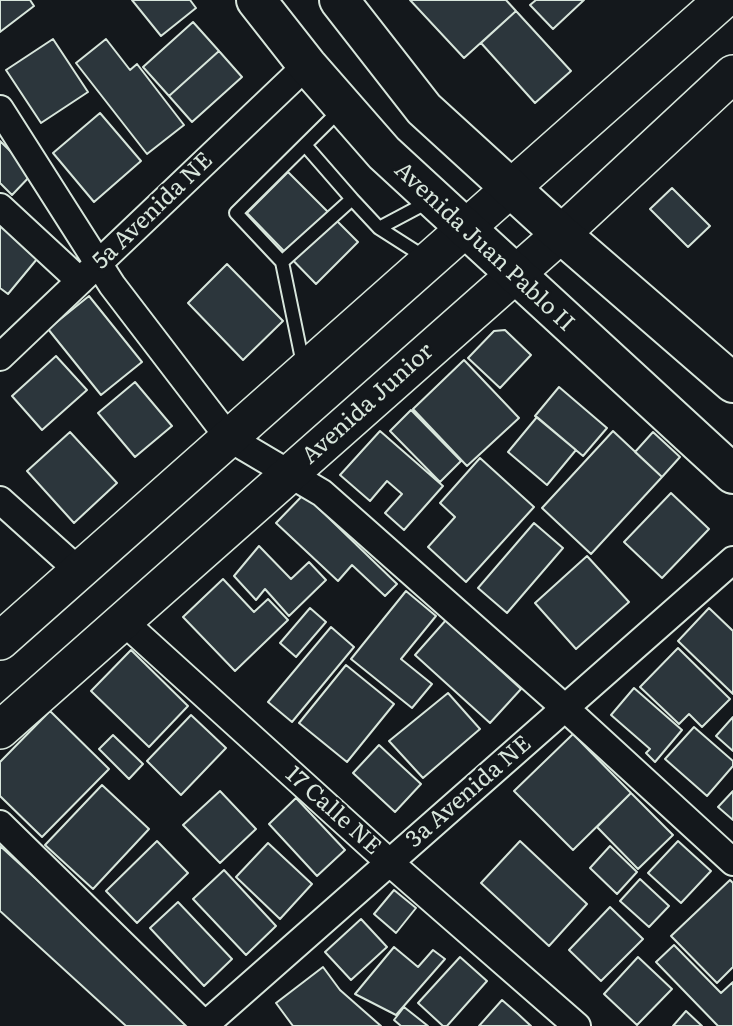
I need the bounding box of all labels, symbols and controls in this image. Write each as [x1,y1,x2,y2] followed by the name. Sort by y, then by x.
[87,147,219,275] street label: 5a Avenida NE
[388,157,580,337] street label: Avenida Juan Pablo II
[297,338,439,470] street label: Avenida Junior
[401,730,537,854] street label: 3a Avenida NE
[280,761,386,861] street label: 17 Calle NE

